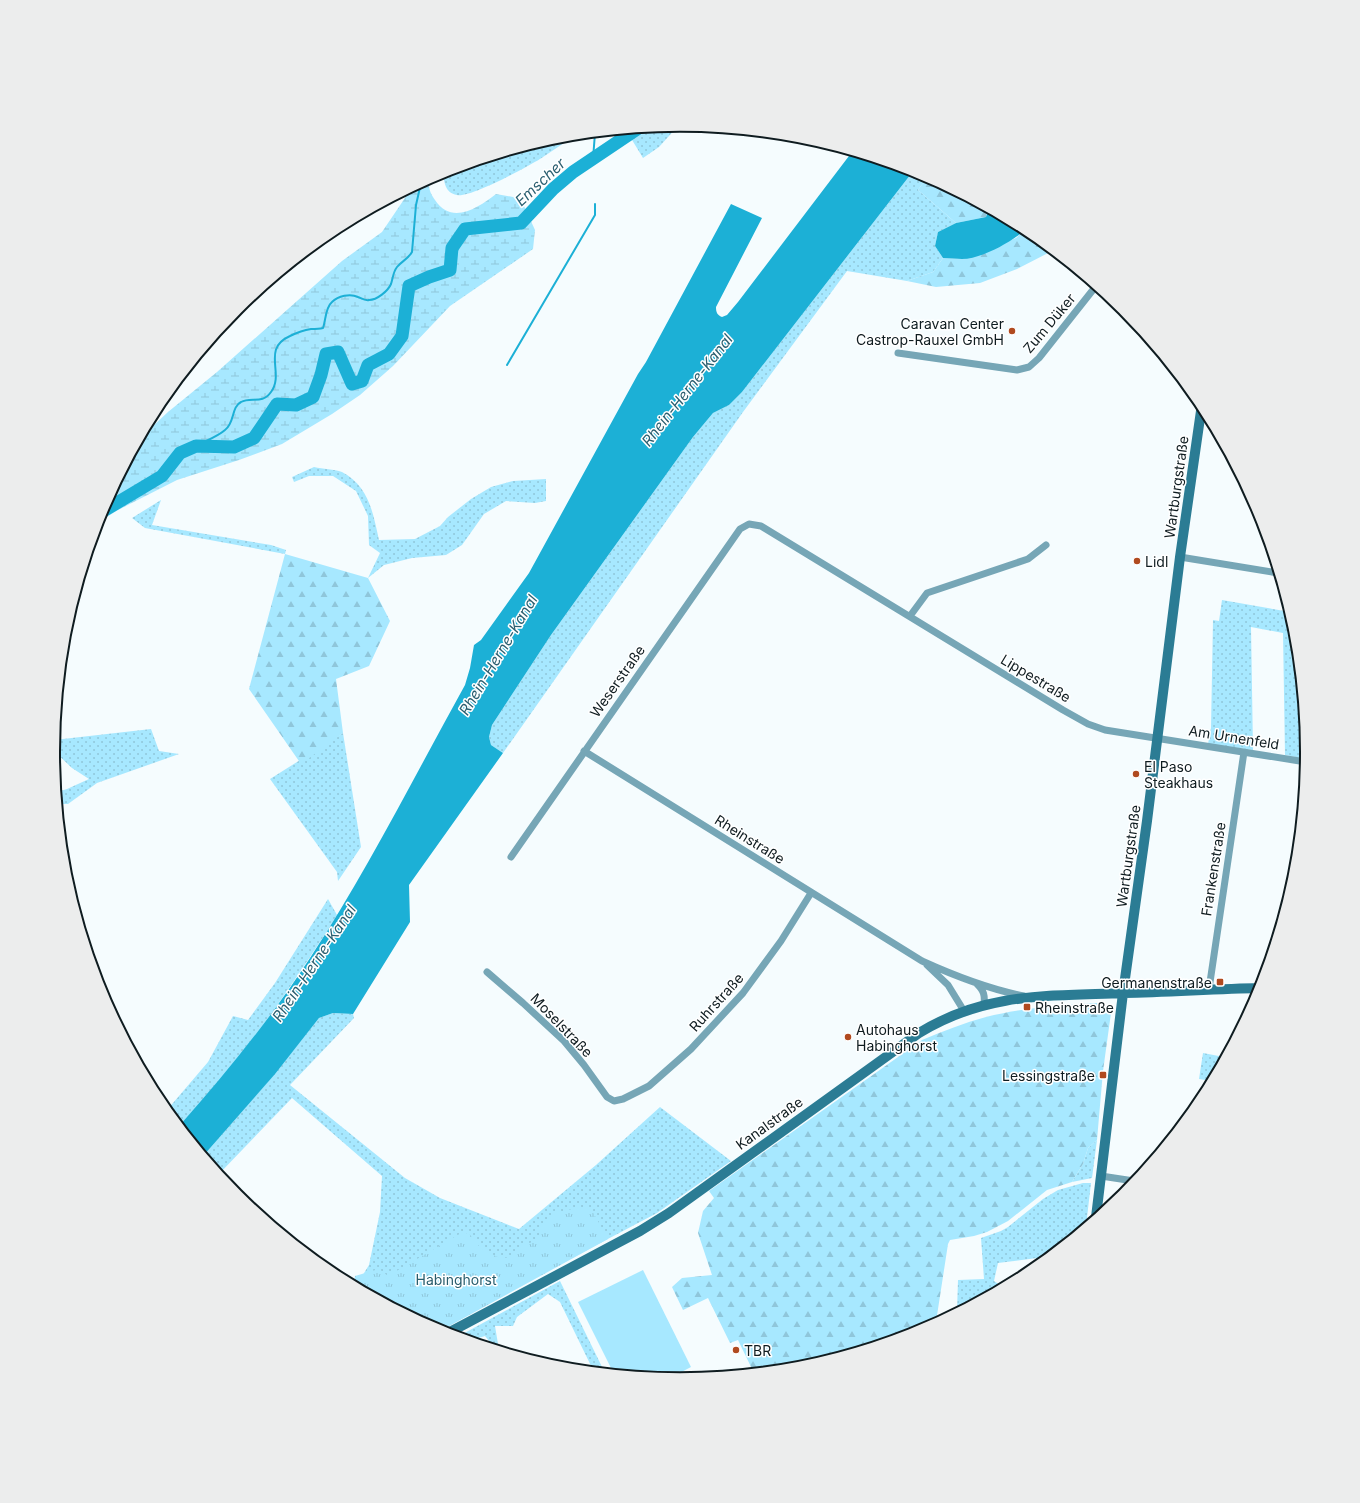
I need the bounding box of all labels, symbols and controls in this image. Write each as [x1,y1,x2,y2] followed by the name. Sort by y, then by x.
[511,154,569,210] water label: Emscher
[1019,290,1079,356] street label: Zum Düker
[856,315,1004,348] place label: Caravan Center Castrop-Rauxel GmbH
[1007,326,1017,336] marker: Caravan Center Castrop-Rauxel GmbH
[637,330,737,450] water label: Rhein-Herne-Kanal
[1160,435,1192,539] street label: Wartburgstraße
[1145,553,1168,570] place label: Lidl
[1132,556,1142,566] marker: Lidl
[455,591,542,719] water label: Rhein-Herne-Kanal
[586,642,648,720] street label: Weserstraße
[998,650,1074,706] street label: Lippestraße
[1188,721,1280,753] street label: Am Urnenfeld
[1144,758,1213,791] place label: El Paso Steakhaus
[1131,769,1141,779] marker: El Paso Steakhaus
[1112,804,1144,908] street label: Wartburgstraße
[712,811,788,867] street label: Rheinstraße
[1197,821,1229,917] street label: Frankenstraße
[268,901,360,1025] water label: Rhein-Herne-Kanal
[685,969,747,1035] street label: Ruhrstraße
[1101,974,1212,991] place label: Germanenstraße
[1215,977,1225,987] marker: Germanenstraße
[527,990,597,1060] street label: Moselstraße
[1035,999,1114,1016] place label: Rheinstraße
[1022,1002,1032,1012] marker: Rheinstraße
[856,1021,937,1054] place label: Autohaus Habinghorst
[843,1032,853,1042] marker: Autohaus Habinghorst
[1002,1067,1095,1084] place label: Lessingstraße
[1098,1070,1108,1080] marker: Lessingstraße
[732,1093,806,1153] street label: Kanalstraße
[416,1271,497,1288] park label: Habinghorst
[744,1342,771,1359] place label: TBR
[731,1345,741,1355] marker: TBR

